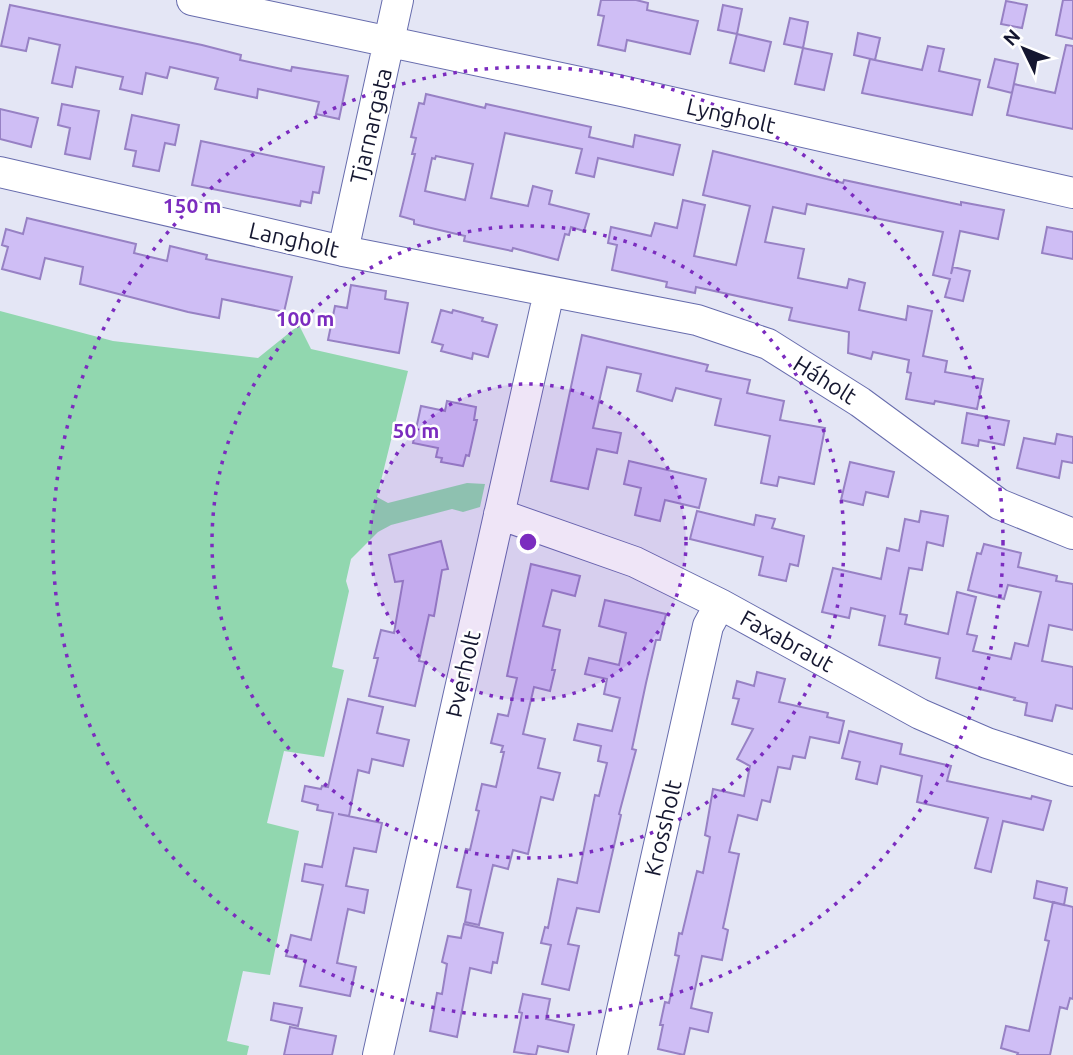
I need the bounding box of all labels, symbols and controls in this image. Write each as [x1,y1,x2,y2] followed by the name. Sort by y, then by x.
[989,14,1059,84] north arrow
[999,25,1024,50] text: N
[345,65,396,186] street label: Tjarnargata
[684,93,778,138] street label: Lyngholt
[163,193,221,217] text: 150 m
[247,217,342,262] street label: Langholt
[276,306,334,330] text: 100 m
[789,351,861,409] street label: Háholt
[393,418,439,442] text: 50 m
[516,530,540,554] centre of rings
[736,605,838,676] street label: Faxabraut
[440,628,485,720] street label: Þverholt
[639,777,686,878] street label: Krossholt

